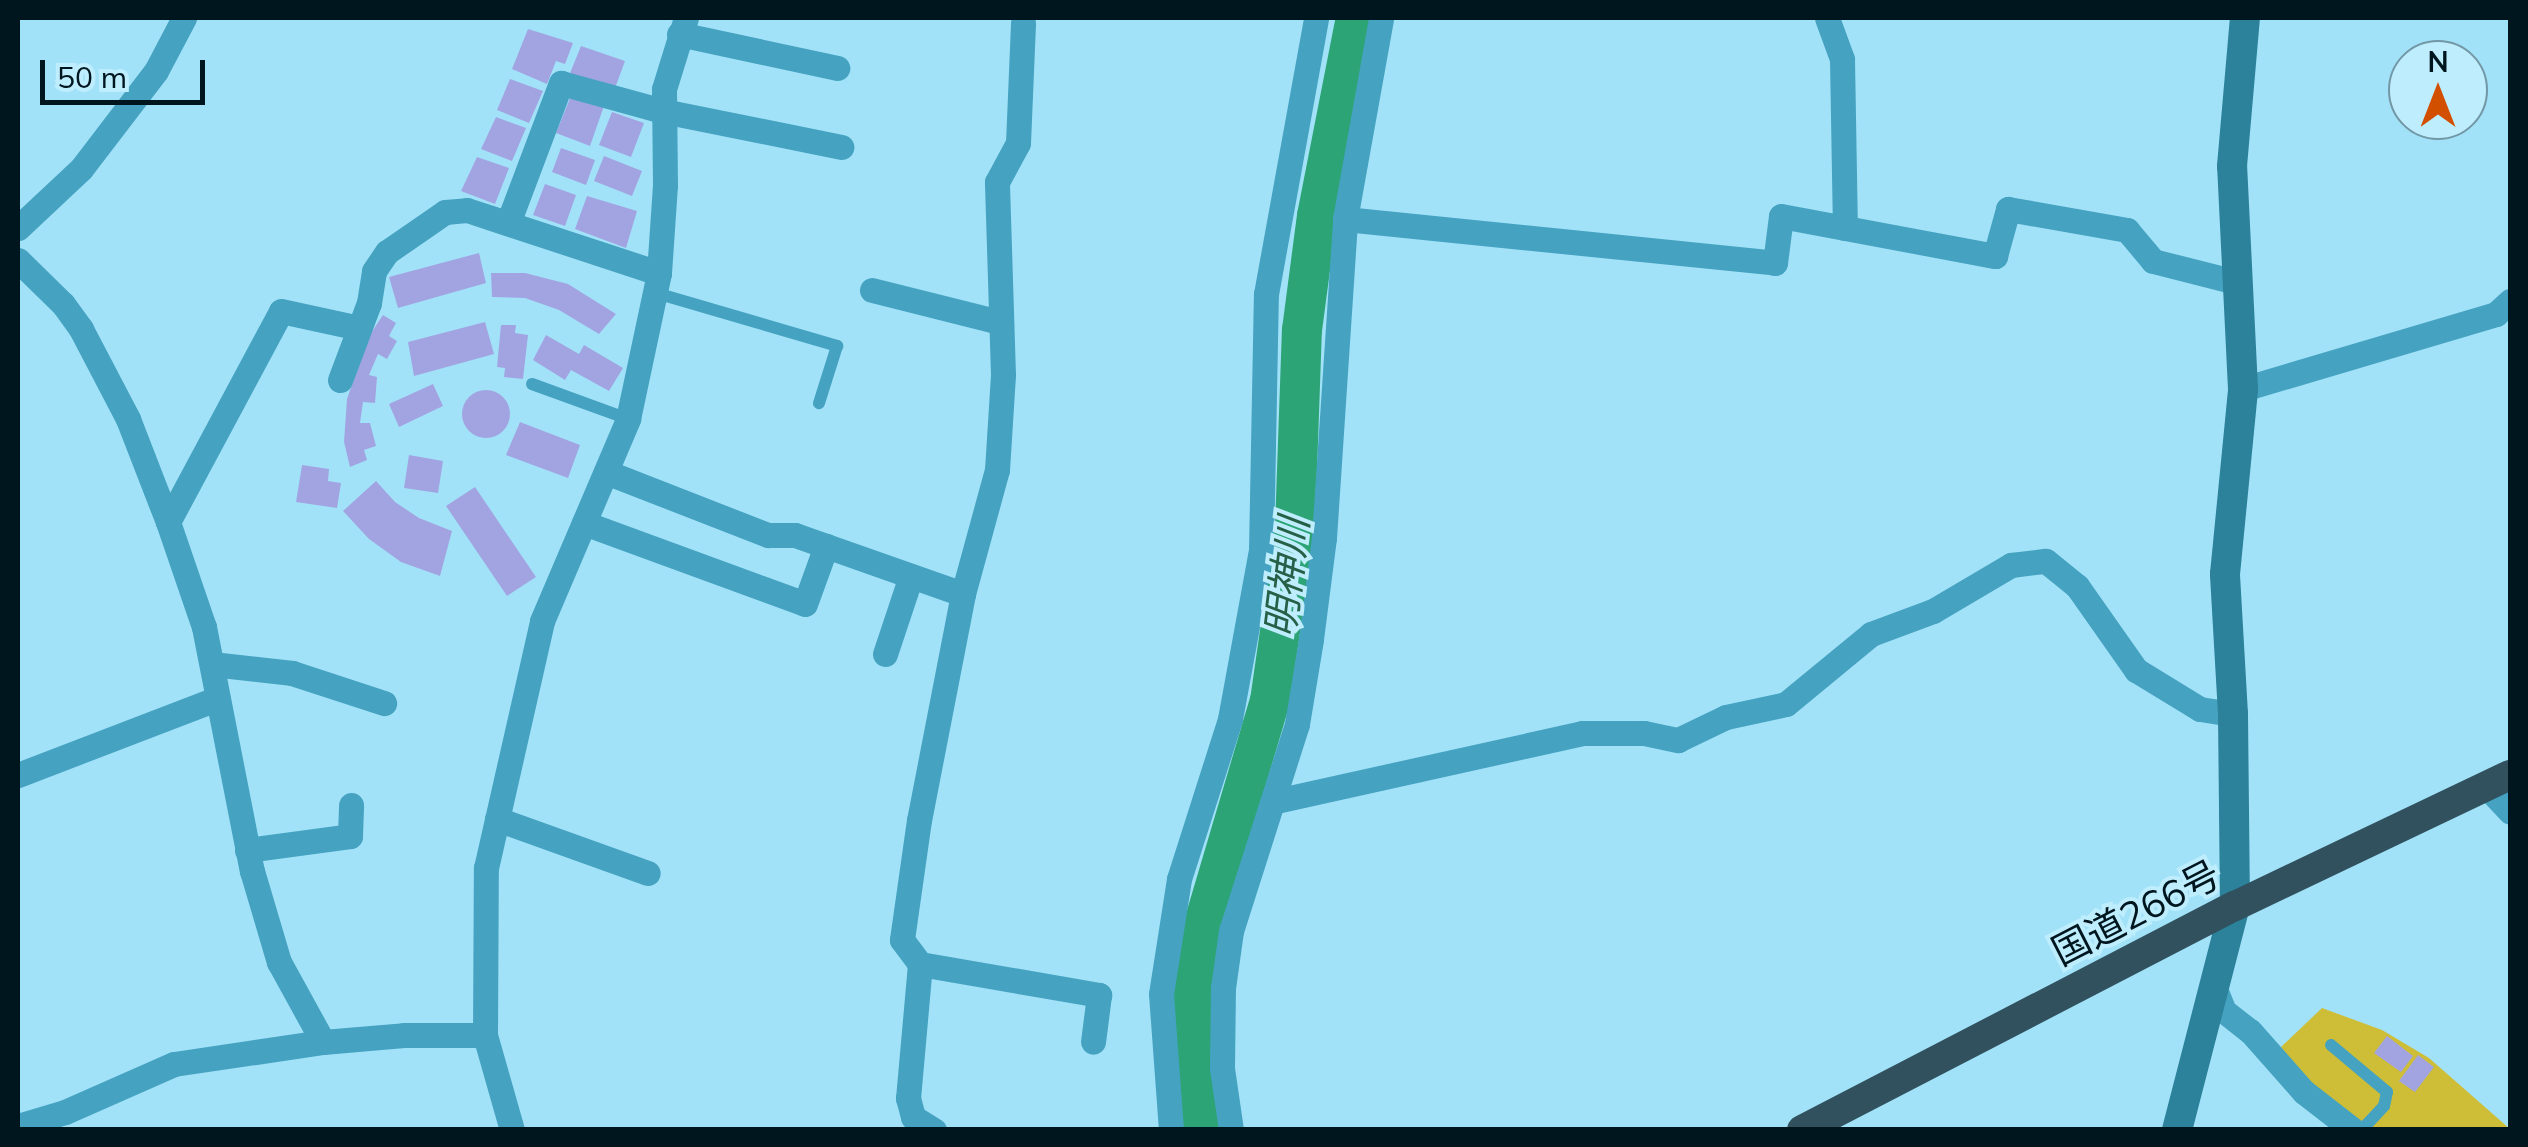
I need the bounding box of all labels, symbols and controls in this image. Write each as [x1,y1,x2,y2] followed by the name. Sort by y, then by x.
[45,40,210,102] scale bar
[2388,40,2488,140] north arrow
[2427,44,2449,79] text: N
[57,58,127,96] text: 50 m
[1255,515,1317,639] water label: 明神川
[2044,851,2228,975] street label: 国道266号

